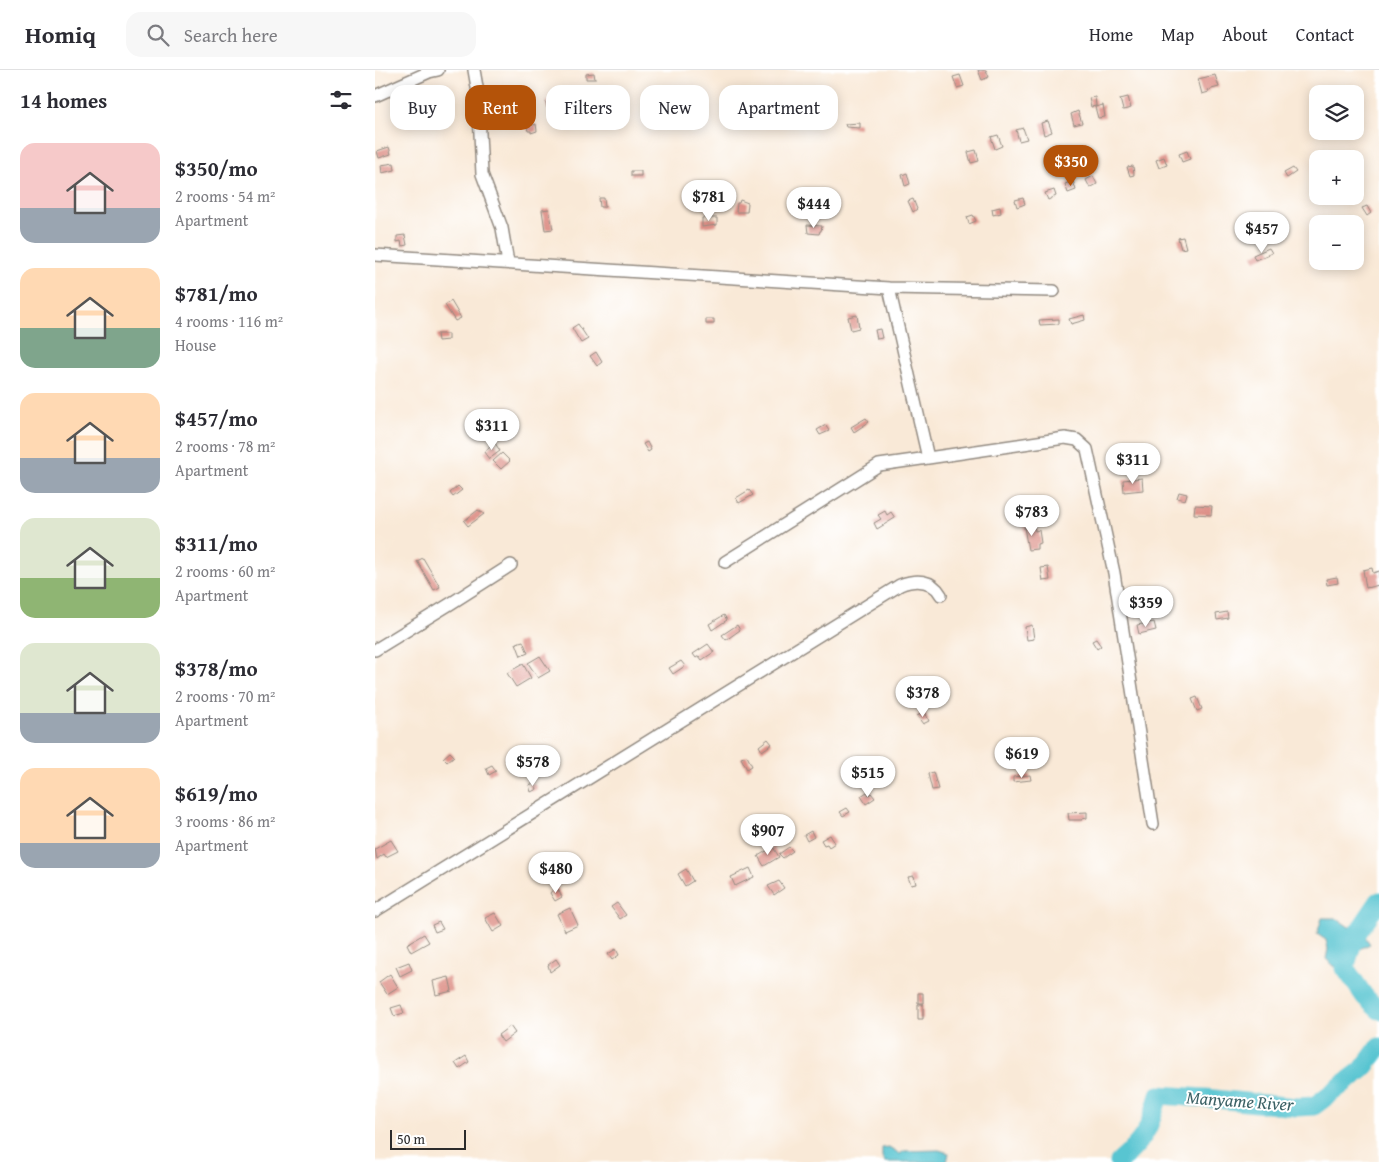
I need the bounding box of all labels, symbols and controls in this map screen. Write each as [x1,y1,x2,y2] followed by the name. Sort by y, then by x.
[126,12,476,57] search box
[25,17,96,52] text: Homiq
[144,21,172,49] icon: search
[184,21,278,49] text: Search here
[1089,21,1133,48] text: Home
[1161,21,1194,48] text: Map
[1222,21,1268,48] text: About
[1296,21,1354,48] text: Contact
[20,85,107,116] text: 14 homes
[390,85,455,130] chip: Buy
[465,85,536,130] chip: Rent
[546,85,630,130] chip: Filters
[640,85,709,130] chip: New
[719,85,838,130] chip: Apartment
[1309,85,1364,270] map controls
[1309,85,1364,140] button: layers
[327,86,355,114] icon: filters
[1041,144,1101,187] pin: $350
[1054,149,1088,173] text: $350
[1309,150,1364,205] button: +
[175,153,258,184] text: $350/mo
[60,163,120,223] icon: home
[679,180,739,222] pin: $781
[175,184,275,208] text: 2 rooms · 54 m²
[692,184,726,208] text: $781
[784,186,844,229] pin: $444
[797,191,831,215] text: $444
[175,208,248,232] text: Apartment
[1232,212,1292,254] pin: $457
[1309,215,1364,270] button: −
[1245,216,1279,240] text: $457
[175,278,258,309] text: $781/mo
[60,288,120,348] icon: home
[175,309,283,333] text: 4 rooms · 116 m²
[175,333,216,357] text: House
[175,403,258,434] text: $457/mo
[462,408,522,451] pin: $311
[60,413,120,473] icon: home
[475,413,509,437] text: $311
[175,434,275,458] text: 2 rooms · 78 m²
[1103,442,1163,485] pin: $311
[1116,447,1150,471] text: $311
[175,458,248,482] text: Apartment
[1002,494,1062,537] pin: $783
[1015,499,1049,523] text: $783
[175,528,258,559] text: $311/mo
[60,538,120,598] icon: home
[175,559,275,583] text: 2 rooms · 60 m²
[175,583,248,607] text: Apartment
[1116,586,1176,628] pin: $359
[1129,590,1163,614] text: $359
[175,653,258,684] text: $378/mo
[60,663,120,723] icon: home
[893,676,953,718] pin: $378
[906,680,940,704] text: $378
[175,684,275,708] text: 2 rooms · 70 m²
[175,708,248,732] text: Apartment
[992,736,1052,779] pin: $619
[1005,741,1039,765] text: $619
[503,744,563,787] pin: $578
[516,749,550,773] text: $578
[838,756,898,798] pin: $515
[851,760,885,784] text: $515
[175,778,258,809] text: $619/mo
[60,788,120,848] icon: home
[175,809,275,833] text: 3 rooms · 86 m²
[738,814,798,856] pin: $907
[751,818,785,842] text: $907
[175,833,248,857] text: Apartment
[526,852,586,894] pin: $480
[539,856,573,880] text: $480
[1185,1083,1296,1118] water label: Manyame River
[390,1127,466,1150] scale bar
[397,1129,425,1149] text: 50 m

